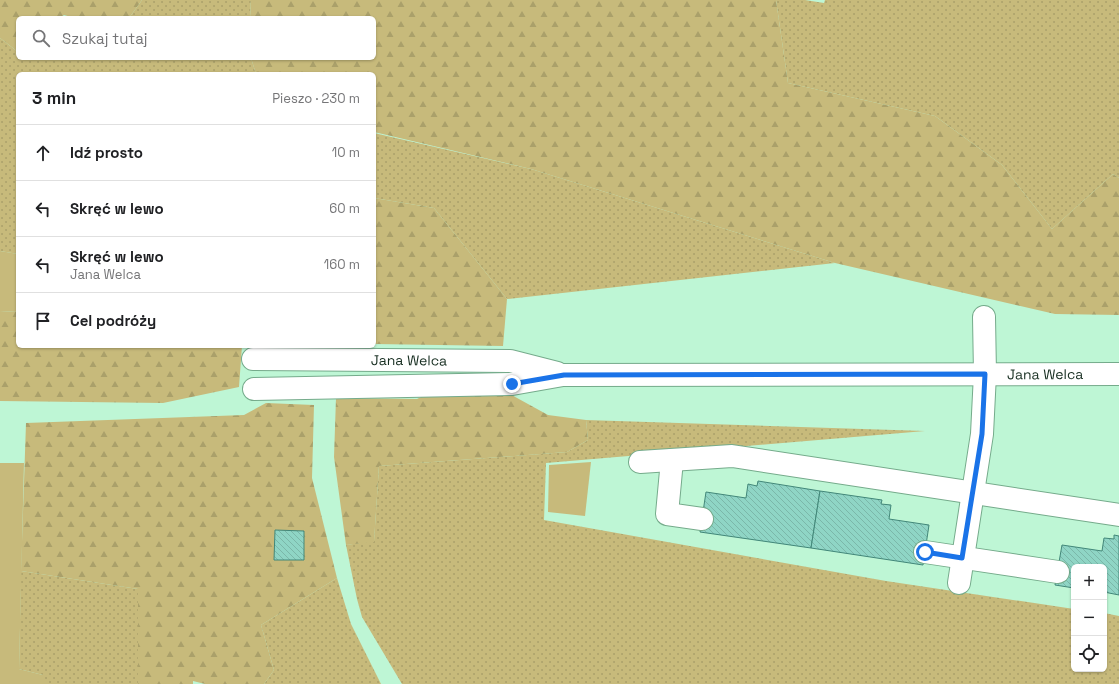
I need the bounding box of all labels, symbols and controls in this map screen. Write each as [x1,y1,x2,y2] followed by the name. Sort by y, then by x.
[16,16,376,60] search box
[30,27,52,49] icon: search
[62,29,148,48] text: Szukaj tutaj
[32,87,76,109] text: 3 min
[272,90,360,107] text: Pieszo · 230 m
[32,142,54,164] icon: ahead
[70,143,143,162] text: Idź prosto
[332,144,360,161] text: 10 m
[32,198,54,220] icon: left
[70,199,164,218] text: Skręć w lewo
[329,200,360,217] text: 60 m
[70,247,164,266] text: Skręć w lewo
[32,254,54,276] icon: left
[324,256,360,273] text: 160 m
[70,266,141,283] text: Jana Welca
[32,310,54,332] icon: arrive
[70,311,156,330] text: Cel podróży
[371,351,447,370] street label: Jana Welca
[1007,365,1083,383] street label: Jana Welca
[503,375,521,393] route end
[916,543,934,561] route start
[1071,564,1107,672] map controls
[1071,564,1107,600] button: +
[1071,600,1107,636] button: −
[1071,636,1107,672] button: locate

